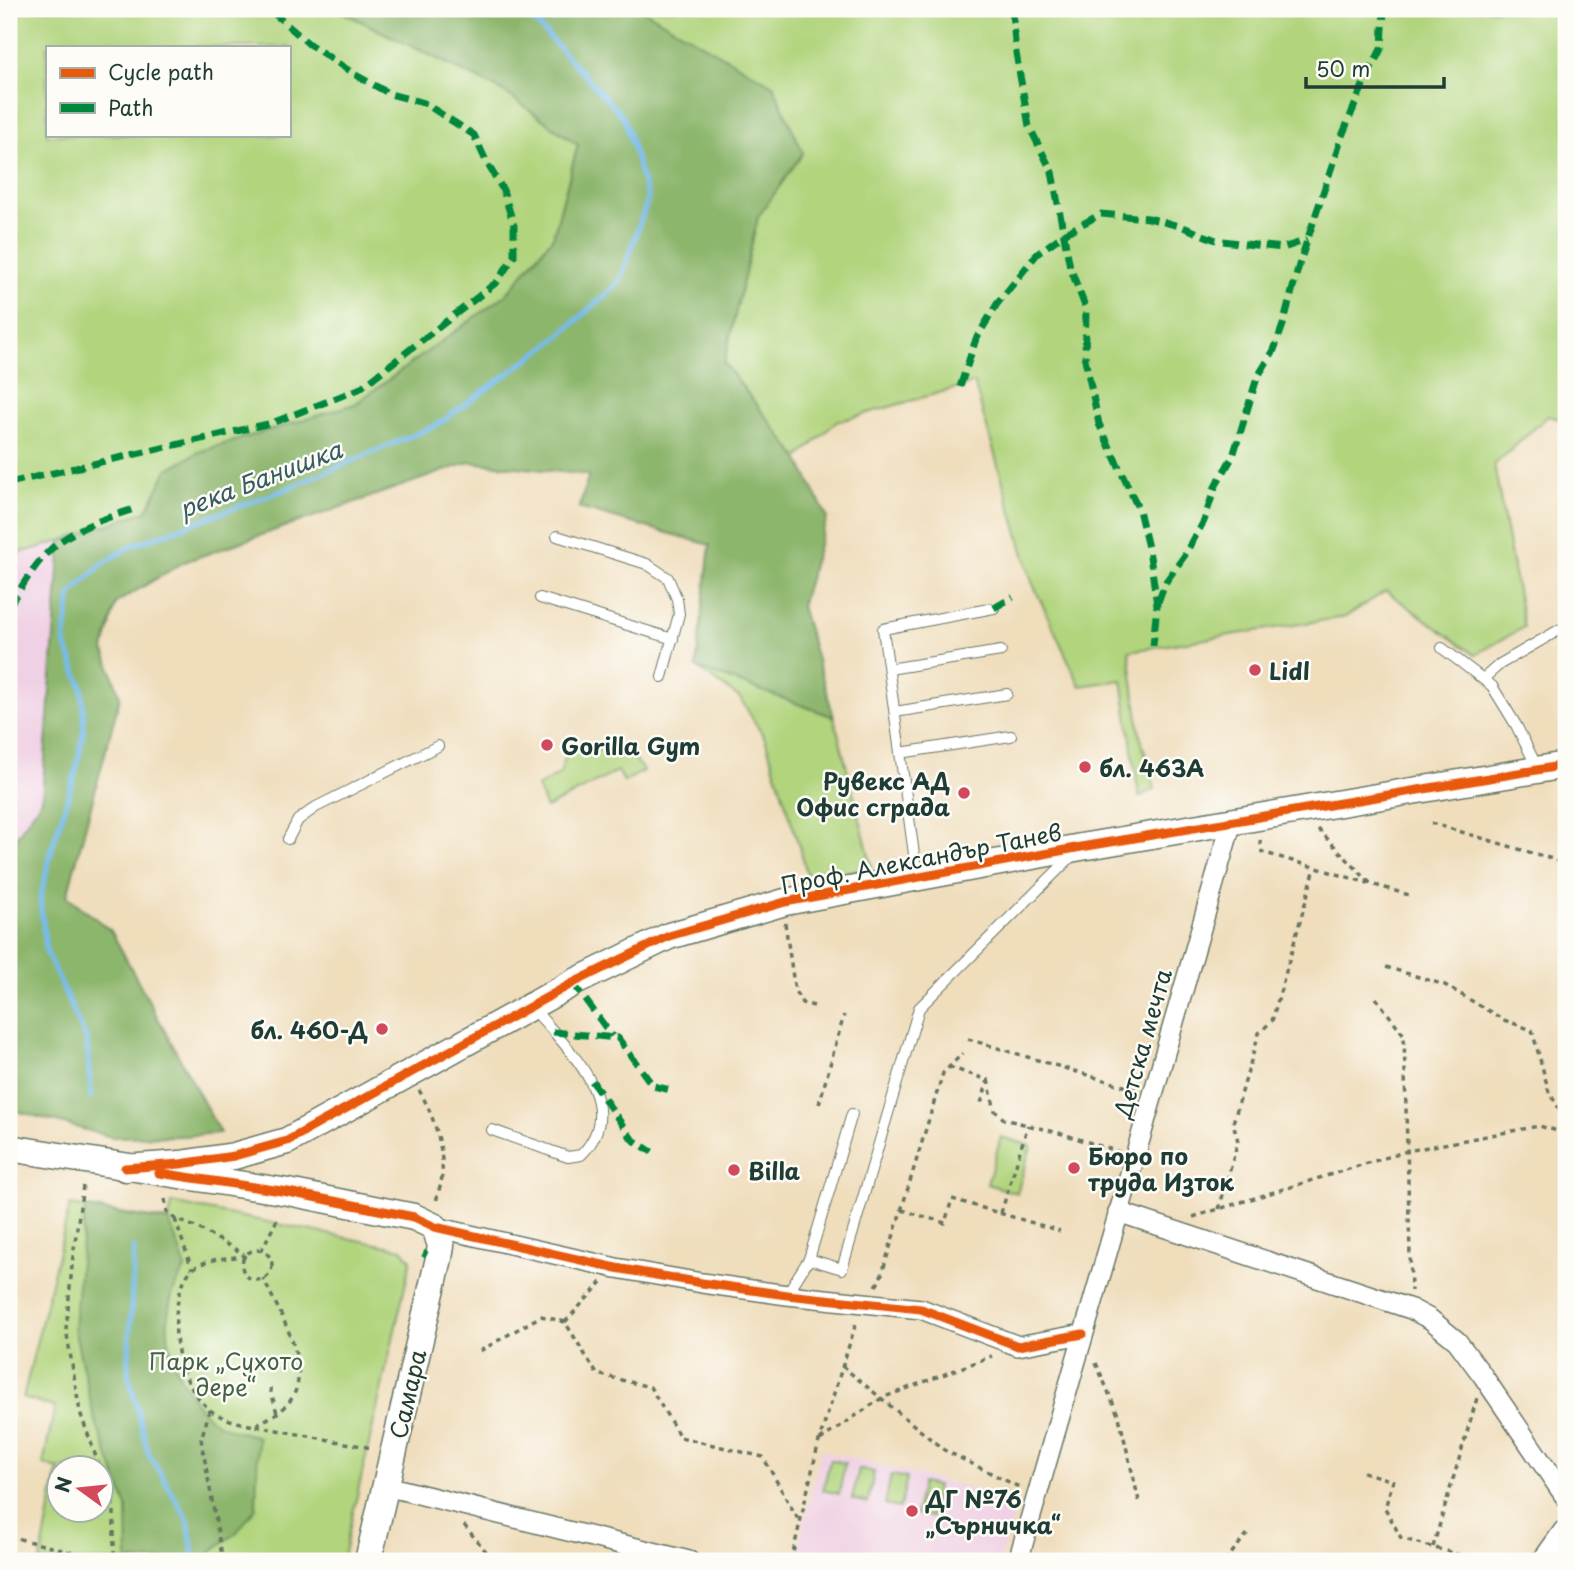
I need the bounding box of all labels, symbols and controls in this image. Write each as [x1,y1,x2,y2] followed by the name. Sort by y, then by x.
[46,46,290,136] legend
[1306,46,1444,90] scale bar
[1316,52,1370,84] text: 50 m
[108,55,214,87] text: Cycle path
[108,91,153,123] text: Path
[173,430,348,526] water label: река Банишка
[1269,653,1310,688] place label: Lidl
[1247,662,1263,678] marker: Lidl
[561,728,700,763] place label: Gorilla Gym
[539,737,555,753] marker: Gorilla Gym
[1099,750,1204,785] place label: бл. 463А
[1077,759,1093,775] marker: бл. 463А
[796,763,950,824] place label: Рувекс АД Офис сграда
[956,785,972,801] marker: Рувекс АД Офис сграда
[777,814,1065,902] street label: Проф. Александър Танев
[1104,964,1180,1123] street label: Детска мечта
[250,1012,368,1047] place label: бл. 460-Д
[374,1021,390,1037] marker: бл. 460-Д
[1088,1138,1234,1199] place label: Бюро по труда Изток
[748,1153,801,1188] place label: Billa
[1066,1160,1082,1176] marker: Бюро по труда Изток
[726,1162,742,1178] marker: Billa
[149,1343,303,1404] park label: Парк „Сухото дере“
[380,1345,434,1442] street label: Самара
[46,1454,116,1524] north arrow
[47,1473,78,1495] text: N
[925,1481,1061,1542] place label: ДГ №76 „Сърничка“
[904,1503,920,1519] marker: ДГ №76 „Сърничка“

